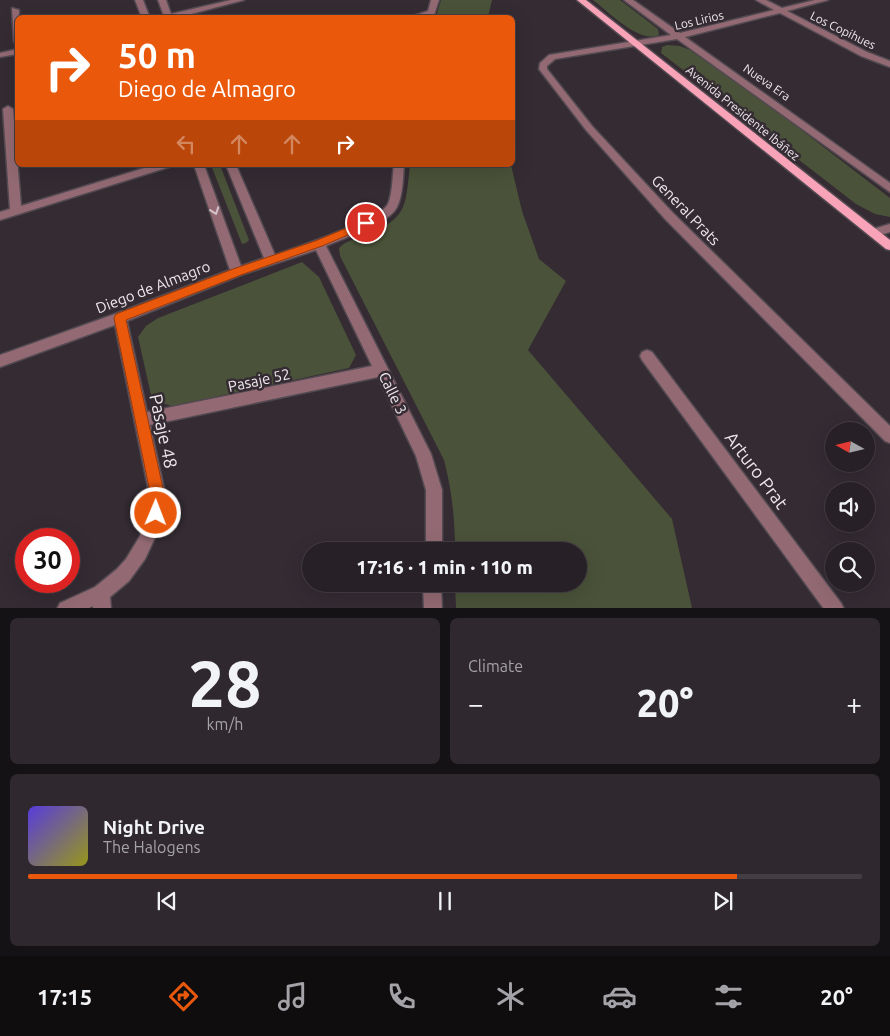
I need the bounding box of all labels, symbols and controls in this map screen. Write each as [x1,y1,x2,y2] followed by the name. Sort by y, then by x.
[673,8,725,32] street label: Los Lirios
[808,9,878,51] street label: Los Copihues
[35,35,100,100] icon: right
[118,35,196,75] text: 50 m
[741,61,793,103] street label: Nueva Era
[684,63,803,163] street label: Avenida Presidente Ibáñez
[118,76,296,101] text: Diego de Almagro
[172,130,200,158] icon: left
[225,130,253,158] icon: ahead
[278,130,306,158] icon: ahead
[331,130,359,158] icon: right
[648,172,724,248] street label: General Prats
[345,202,387,244] pin
[209,206,219,215] one-way arrow
[352,209,380,237] icon: arrive
[93,257,213,317] street label: Diego de Almagro
[226,365,292,395] street label: Pasaje 52
[376,369,410,417] street label: Calle 3
[146,392,182,470] street label: Pasaje 48
[825,422,875,472] north arrow
[825,422,875,592] map controls
[722,428,792,512] street label: Arturo Prat
[825,482,875,532] button: sound
[129,486,181,538] position arrow
[15,528,80,593] speed limit sign: 30
[825,542,875,592] button: search
[356,556,533,578] text: 17:16 · 1 min · 110 m
[188,646,262,719] text: 28
[468,657,523,675] text: Climate
[637,682,693,724] text: 20°
[468,688,484,719] text: −
[846,688,862,719] text: +
[207,715,243,733] text: km/h
[103,816,205,838] text: Night Drive
[103,838,201,856] text: The Halogens
[153,887,181,915] icon: previous
[431,887,459,915] icon: pause
[709,887,737,915] icon: next
[166,979,201,1014] icon: directions
[275,979,310,1014] icon: music
[384,979,419,1014] icon: phone
[493,979,528,1014] icon: climate
[602,979,637,1014] icon: car
[711,979,746,1014] icon: filters
[37,984,92,1009] text: 17:15
[820,984,853,1009] text: 20°

